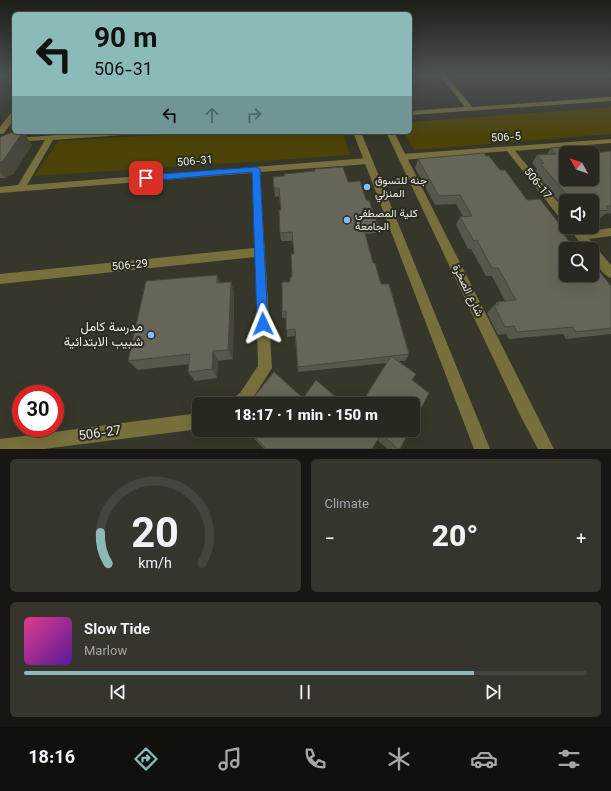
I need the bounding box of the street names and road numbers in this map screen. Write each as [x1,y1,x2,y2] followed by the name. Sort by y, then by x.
[491,128,521,148] street label: 506-5
[176,152,214,172] street label: 506-31
[519,165,555,203] street label: 506-17
[111,256,149,276] street label: 506-29
[447,262,487,320] street label: شارع الصخرة
[78,421,122,447] street label: 506-27

